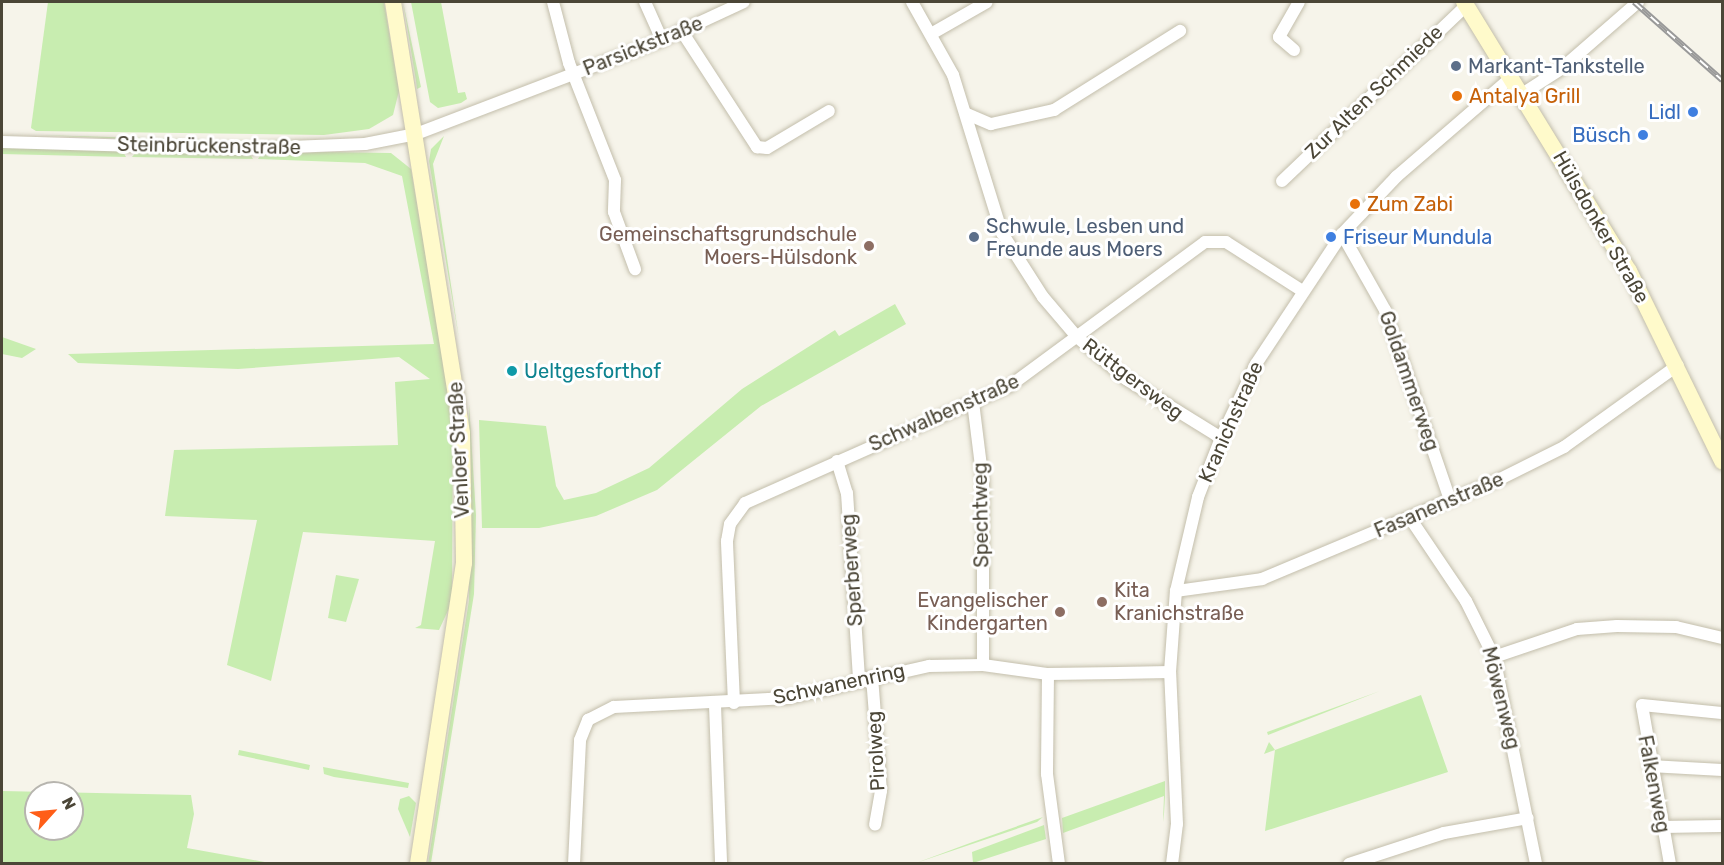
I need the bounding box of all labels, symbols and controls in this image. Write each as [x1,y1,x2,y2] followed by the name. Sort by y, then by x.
[580,11,706,81] street label: Parsickstraße
[1300,20,1448,164] street label: Zur Alten Schmiede
[1468,54,1645,78] place label: Markant-Tankstelle
[1449,59,1463,73] marker: Markant-Tankstelle
[1469,84,1580,108] place label: Antalya Grill
[1450,89,1464,103] marker: Antalya Grill
[1648,100,1681,124] place label: Lidl
[1686,105,1700,119] marker: Lidl
[1572,123,1631,147] place label: Büsch
[1636,128,1650,142] marker: Büsch
[117,132,301,160] street label: Steinbrückenstraße
[1548,146,1654,308] street label: Hülsdonker Straße
[1367,192,1453,216] place label: Zum Zabi
[1348,197,1362,211] marker: Zum Zabi
[986,214,1184,261] place label: Schwule, Lesben und Freunde aus Moers
[599,222,857,269] place label: Gemeinschaftsgrundschule Moers-Hülsdonk
[1343,225,1493,249] place label: Friseur Mundula
[967,230,981,244] marker: Schwule, Lesben und Freunde aus Moers
[1324,230,1338,244] marker: Friseur Mundula
[862,239,876,253] marker: Gemeinschaftsgrundschule Moers-Hülsdonk
[1374,308,1444,454] street label: Goldammerweg
[1078,333,1188,425] street label: Rüttgersweg
[1194,358,1268,486] street label: Kranichstraße
[524,359,661,383] place label: Ueltgesforthof
[505,364,519,378] marker: Ueltgesforthof
[865,369,1023,457] street label: Schwalbenstraße
[443,381,475,519] street label: Venloer Straße
[968,462,994,568] street label: Spechtweg
[1371,467,1507,543] street label: Fasanenstraße
[836,513,868,627] street label: Sperberweg
[1114,578,1244,625] place label: Kita Kranichstraße
[917,588,1048,635] place label: Evangelischer Kindergarten
[1095,595,1109,609] marker: Kita Kranichstraße
[1053,605,1067,619] marker: Evangelischer Kindergarten
[1477,644,1525,752] street label: Möwenweg
[771,658,907,710] street label: Schwanenring
[862,710,890,792] street label: Pirolweg
[1633,733,1675,835] street label: Falkenweg
[24,781,84,841] north arrow
[58,794,80,813] text: N

